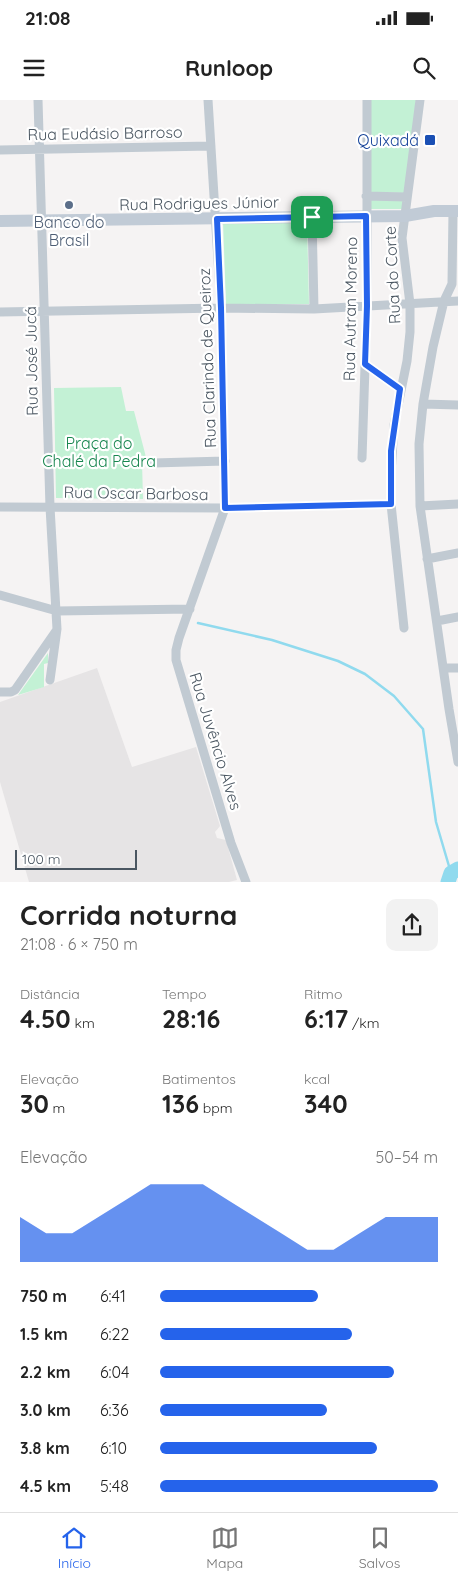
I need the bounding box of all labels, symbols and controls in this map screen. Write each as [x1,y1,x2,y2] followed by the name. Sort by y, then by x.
[25,6,70,30] text: 21:08
[20,54,48,82] icon: menu
[185,54,273,82] text: Runloop
[410,54,438,82] icon: search
[27,122,183,144] street label: Rua Eudásio Barroso
[357,130,419,150] place label: Quixadá
[423,133,437,147] marker: Quixadá
[119,192,279,214] street label: Rua Rodrigues Júnior
[291,196,333,238] pin
[63,199,75,211] marker: Banco do Brasil
[298,203,326,231] icon: arrive
[33,212,105,250] place label: Banco do Brasil
[379,225,405,325] street label: Rua do Corte
[339,237,361,381] street label: Rua Autran Moreno
[194,268,220,448] street label: Rua Clarindo de Queiroz
[20,306,42,416] street label: Rua José Jucá
[42,433,156,471] park label: Praça do Chalé da Pedra
[63,482,209,504] street label: Rua Oscar Barbosa
[186,670,246,812] street label: Rua Juvêncio Alves
[15,847,138,870] scale bar
[22,850,60,868] text: 100 m
[20,897,237,932] text: Corrida noturna
[386,899,438,951] button: share
[20,934,138,954] text: 21:08 · 6 × 750 m
[20,985,80,1003] text: Distância
[162,985,206,1003] text: Tempo
[304,985,342,1003] text: Ritmo
[20,1003,71,1034] text: 4.50
[162,1003,220,1034] text: 28:16
[304,1003,348,1034] text: 6:17
[71,1014,95,1032] text: km
[348,1014,380,1032] text: /km
[20,1070,79,1088] text: Elevação
[162,1070,236,1088] text: Batimentos
[304,1070,330,1088] text: kcal
[20,1088,49,1119] text: 30
[162,1088,199,1119] text: 136
[304,1088,347,1119] text: 340
[49,1099,65,1117] text: m
[199,1099,233,1117] text: bpm
[20,1147,87,1167] text: Elevação
[375,1147,438,1167] text: 50–54 m
[20,1286,67,1306] text: 750 m
[100,1286,126,1306] text: 6:41
[20,1324,68,1344] text: 1.5 km
[100,1324,129,1344] text: 6:22
[20,1362,71,1382] text: 2.2 km
[100,1362,130,1382] text: 6:04
[20,1400,71,1420] text: 3.0 km
[100,1400,129,1420] text: 6:36
[20,1438,70,1458] text: 3.8 km
[100,1438,127,1458] text: 6:10
[20,1476,71,1496] text: 4.5 km
[100,1476,129,1496] text: 5:48
[58,1524,91,1572] tab: Início
[206,1524,243,1572] tab: Mapa
[359,1524,400,1572] tab: Salvos

